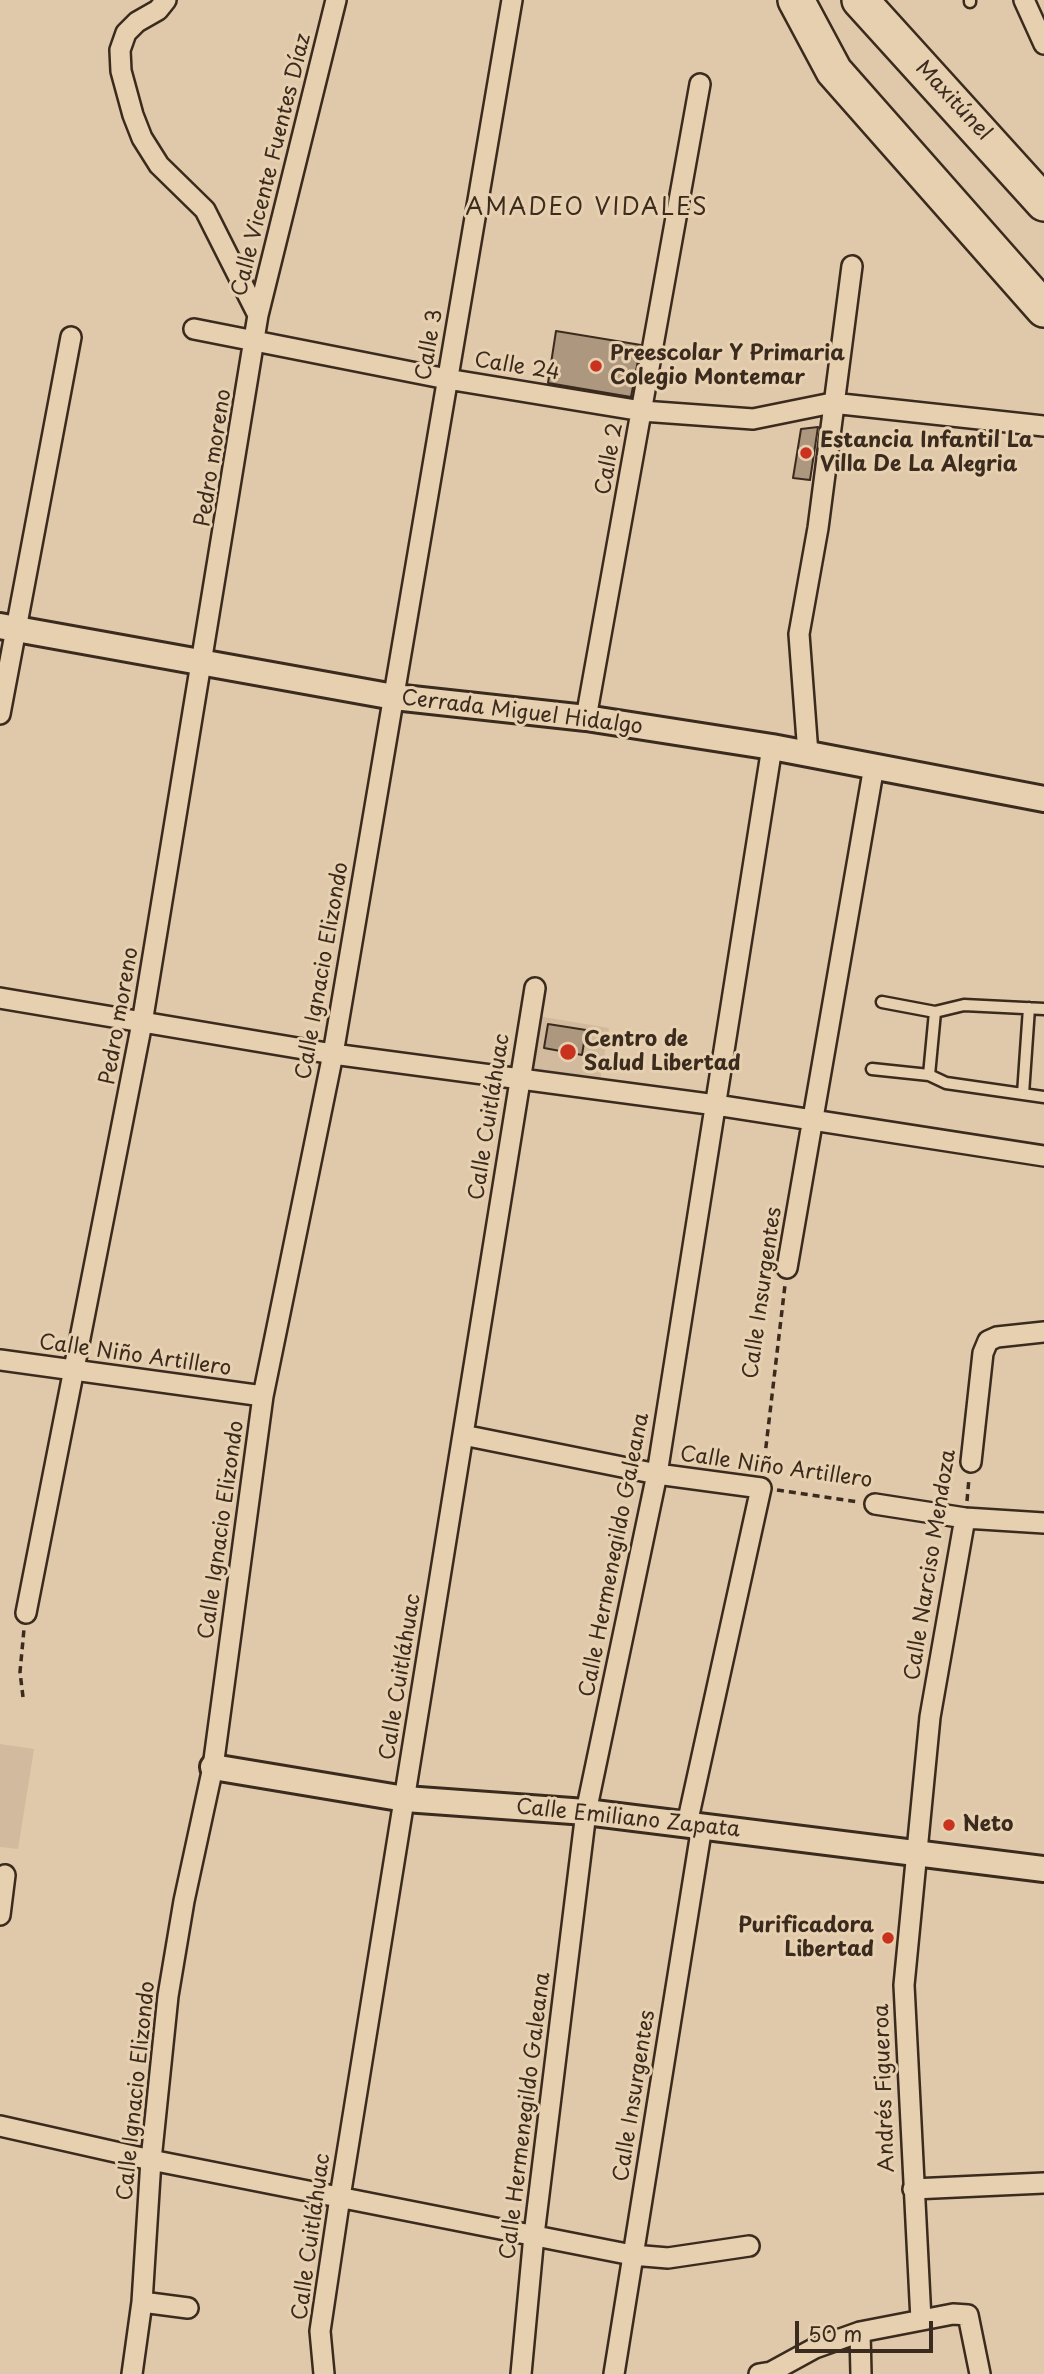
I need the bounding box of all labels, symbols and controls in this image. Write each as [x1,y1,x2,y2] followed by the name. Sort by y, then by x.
[227,31,317,299] street label: Calle Vicente Fuentes Díaz
[910,56,996,146] street label: Maxitúnel
[467,195,707,223] district label: AMADEO VIDALES
[411,307,449,383] street label: Calle 3
[610,341,845,391] place label: Preescolar Y Primaria Colegio Montemar
[472,348,562,386] street label: Calle 24
[588,358,604,374] marker: Preescolar Y Primaria Colegio Montemar
[191,387,237,529] street label: Pedro moreno
[591,421,629,497] street label: Calle 2
[820,428,1033,478] place label: Estancia Infantil La Villa De La Alegria
[798,445,814,461] marker: Estancia Infantil La Villa De La Alegria
[400,686,644,740] street label: Cerrada Miguel Hidalgo
[291,860,355,1082] street label: Calle Ignacio Elizondo
[96,945,144,1087] street label: Pedro moreno
[584,1027,741,1077] place label: Centro de Salud Libertad
[464,1032,516,1202] street label: Calle Cuitláhuac
[558,1042,578,1062] marker: Centro de Salud Libertad
[738,1206,788,1380] street label: Calle Insurgentes
[37,1330,233,1382] street label: Calle Niño Artillero
[575,1411,655,1699] street label: Calle Hermenegildo Galeana
[194,1419,250,1641] street label: Calle Ignacio Elizondo
[678,1442,874,1494] street label: Calle Niño Artillero
[900,1448,962,1682] street label: Calle Narciso Mendoza
[375,1592,427,1762] street label: Calle Cuitláhuac
[515,1795,741,1843] street label: Calle Emiliano Zapata
[963,1812,1013,1838] place label: Neto
[941,1817,957,1833] marker: Neto
[738,1913,874,1963] place label: Purificadora Libertad
[880,1930,896,1946] marker: Purificadora Libertad
[496,1971,556,2261] street label: Calle Hermenegildo Galeana
[113,1980,161,2202] street label: Calle Ignacio Elizondo
[869,2003,901,2173] street label: Andrés Figueroa
[609,2009,661,2183] street label: Calle Insurgentes
[288,2152,336,2322] street label: Calle Cuitláhuac
[799,2308,937,2352] scale bar
[808,2317,862,2349] text: 50 m

